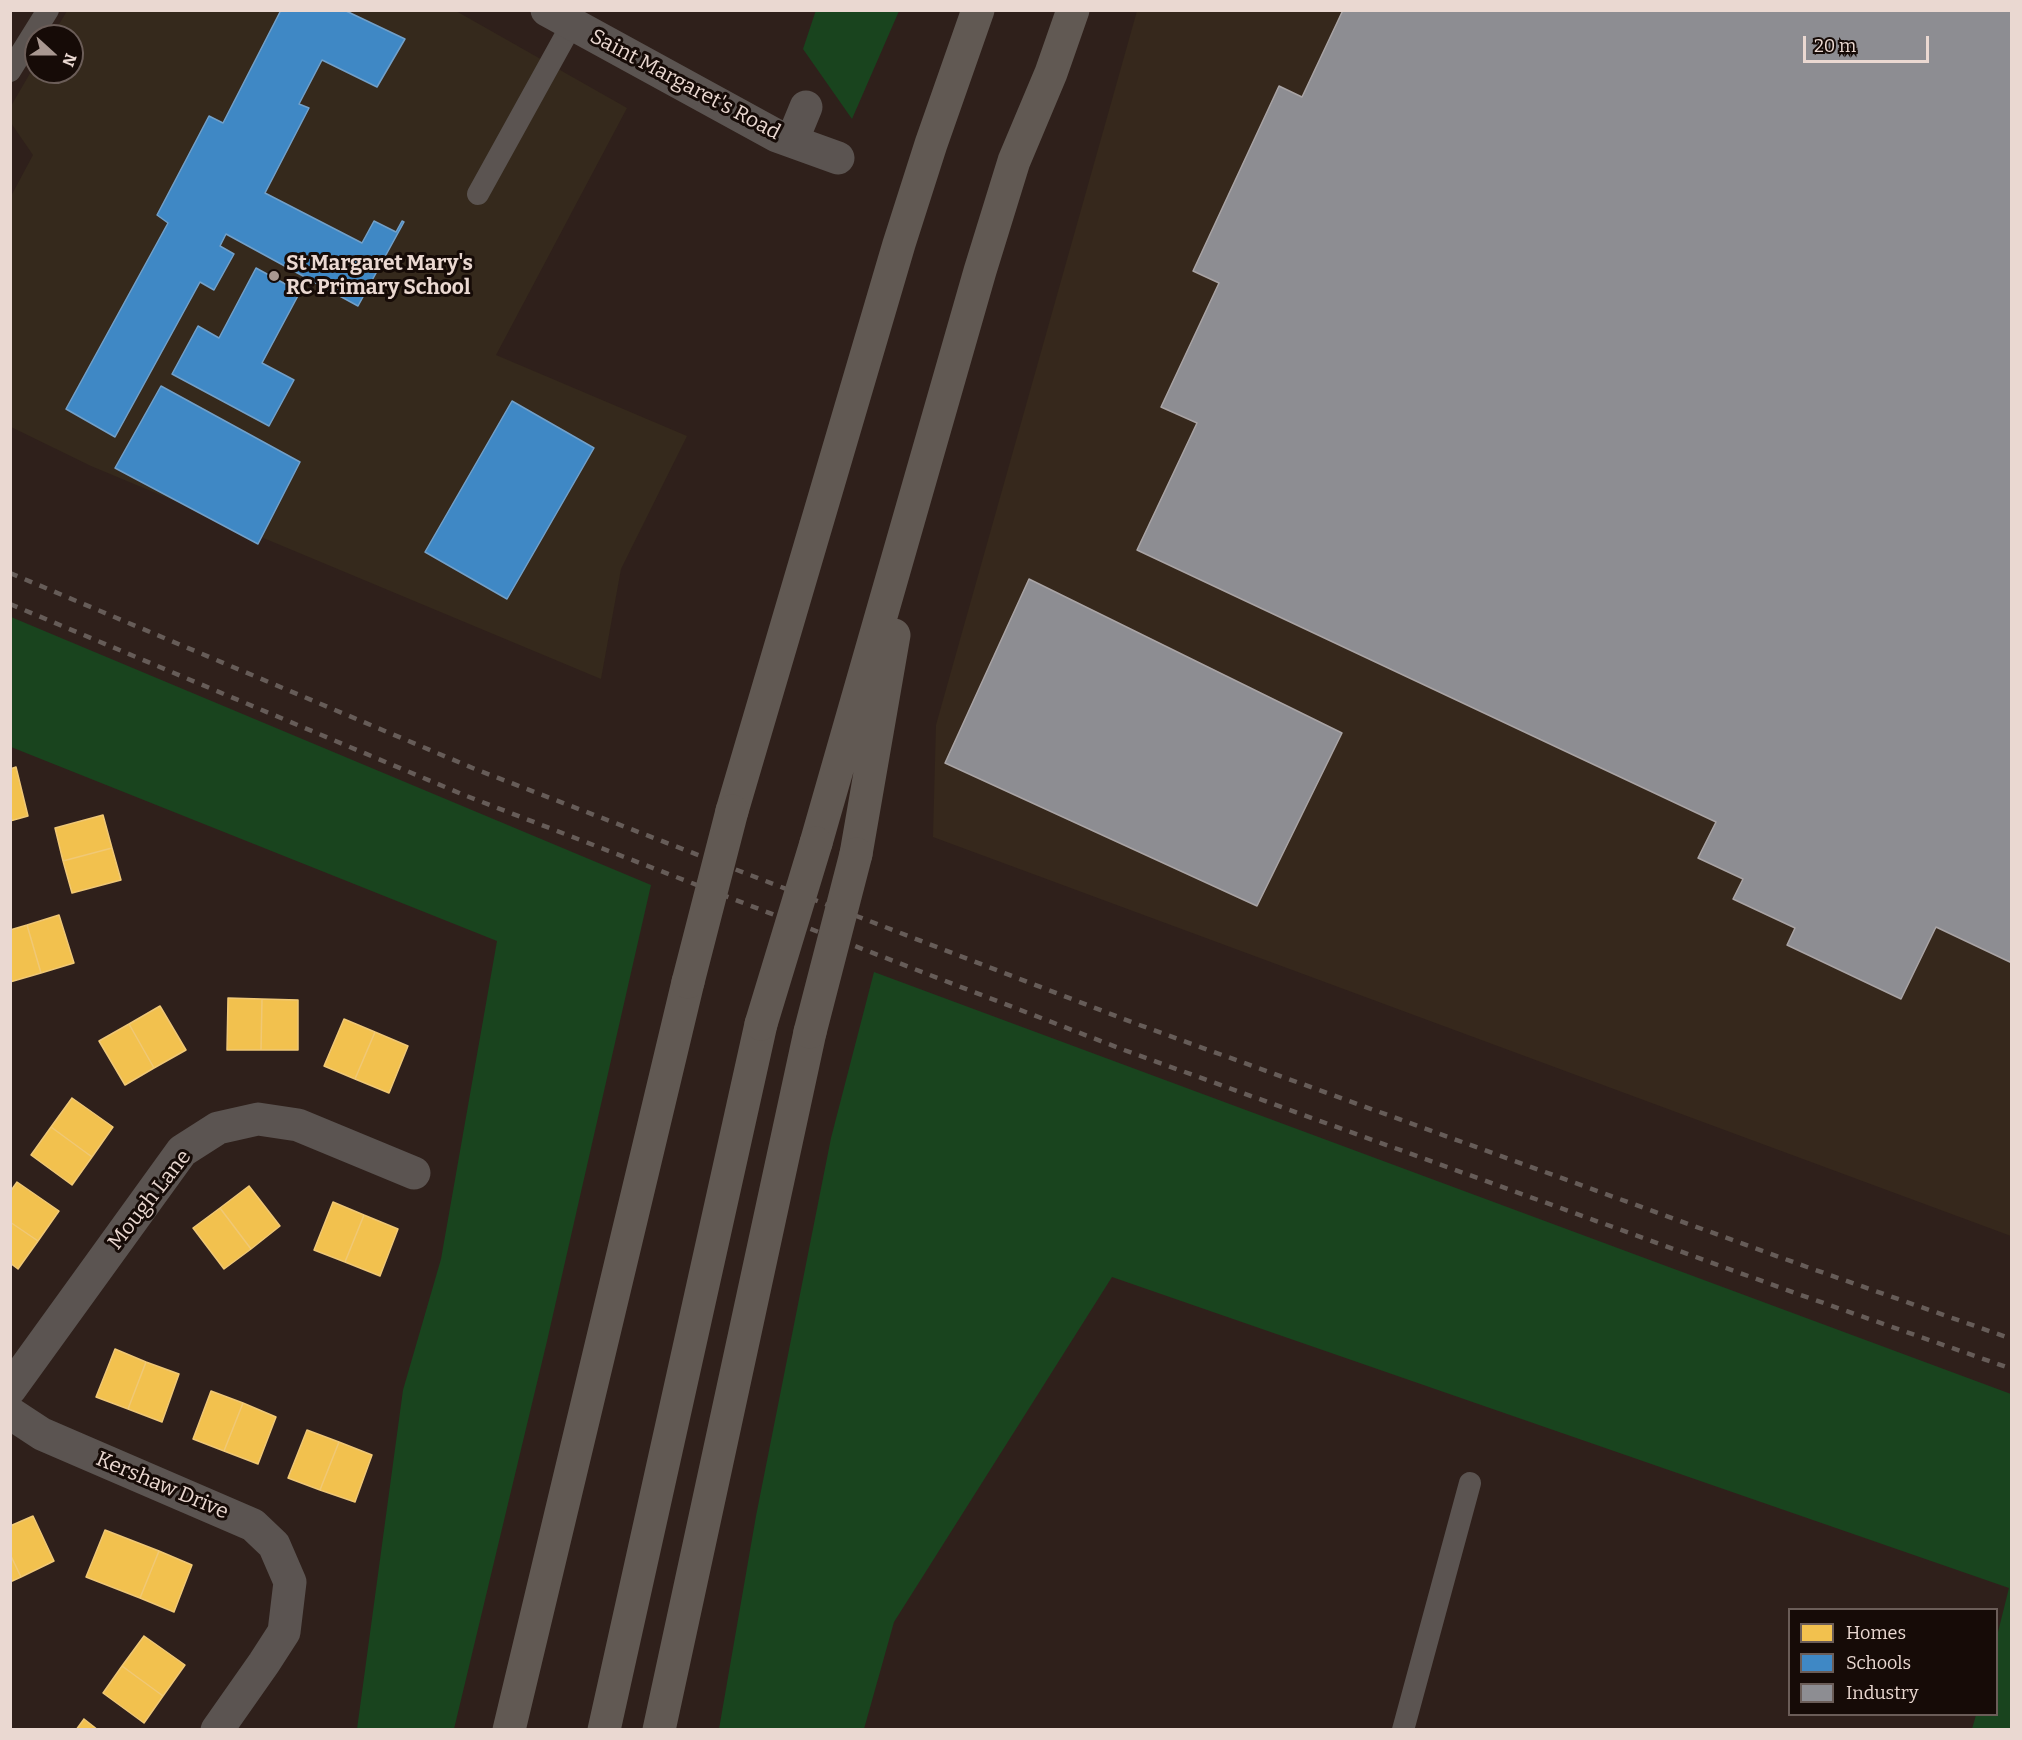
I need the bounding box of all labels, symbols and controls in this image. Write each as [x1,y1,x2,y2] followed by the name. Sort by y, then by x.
[24,24,84,84] north arrow
[586,24,784,146] street label: Saint Margaret's Road
[1806,24,1932,62] scale bar
[1814,35,1856,57] text: 20 m
[58,51,80,69] text: N
[286,251,473,301] place label: St Margaret Mary's RC Primary School
[267,269,281,283] marker: St Margaret Mary's RC Primary School
[103,1145,197,1255] street label: Mough Lane
[92,1447,232,1525] street label: Kershaw Drive
[1788,1608,1998,1716] legend
[1846,1622,1906,1644] text: Homes
[1846,1652,1911,1674] text: Schools
[1846,1682,1918,1704] text: Industry

